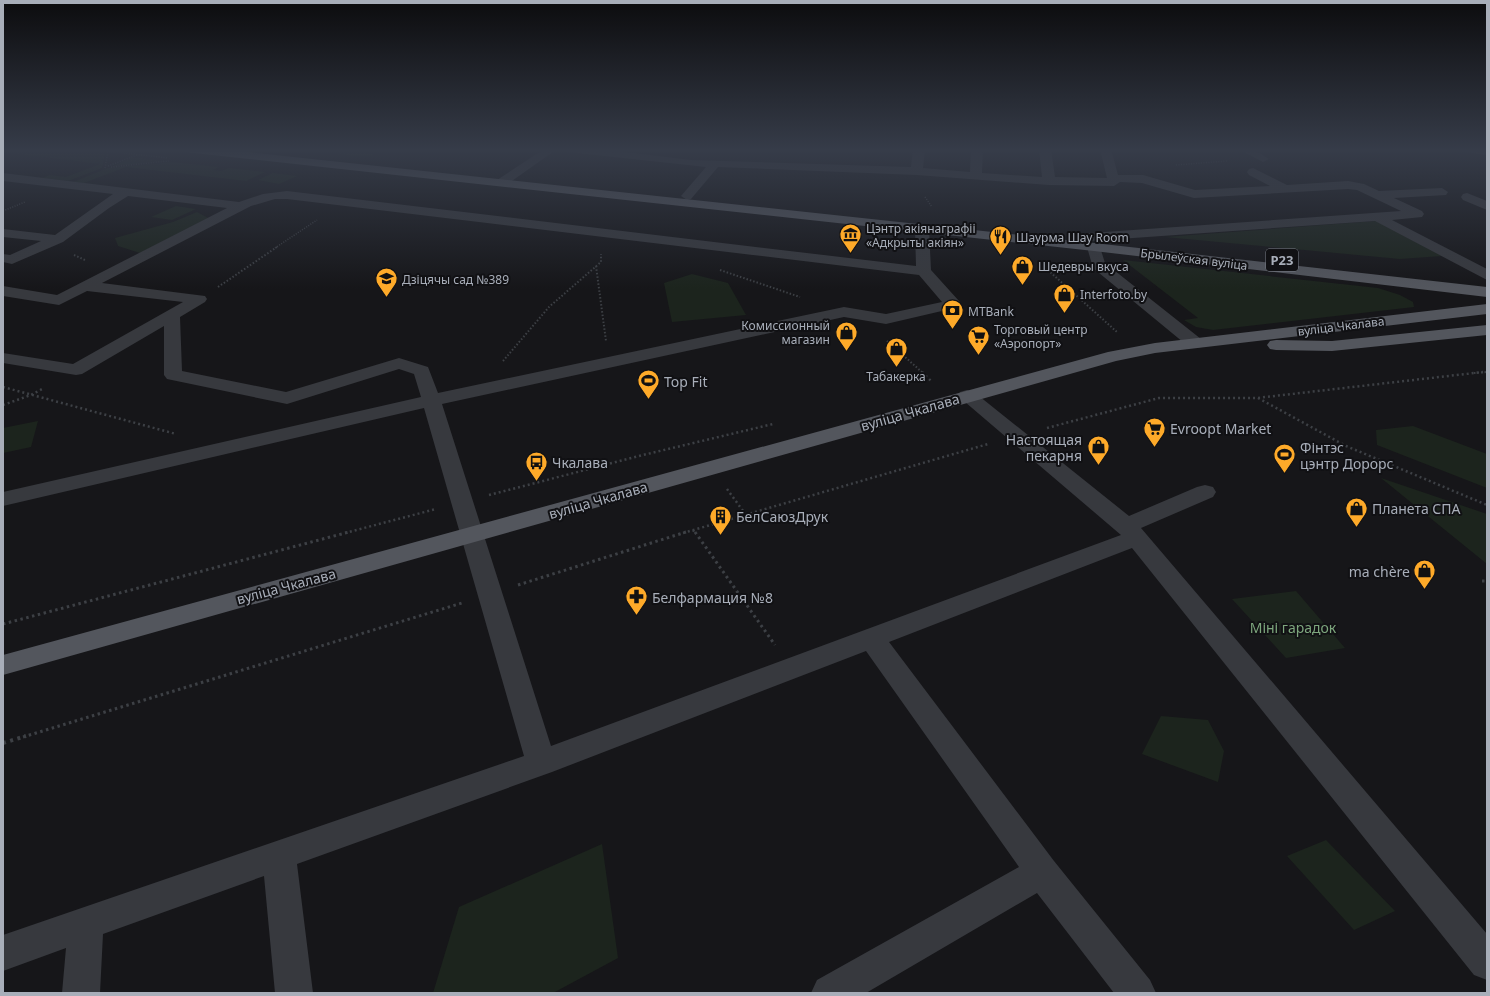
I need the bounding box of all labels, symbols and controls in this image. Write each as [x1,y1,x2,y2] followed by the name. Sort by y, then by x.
[866,220,976,251] place label: Цэнтр акіянаграфіі «Адкрыты акіян»
[837,222,863,255] museum icon: Цэнтр акіянаграфіі «Адкрыты акіян»
[988,224,1014,257] restaurant icon: Шаурма Шау Room
[1016,229,1129,246] place label: Шаурма Шау Room
[1139,244,1249,274] street label: Брылеўская вуліца
[1266,249,1298,271] road number: Р23
[1009,253,1035,286] shop icon: Шедевры вкуса
[1038,258,1129,275] place label: Шедевры вкуса
[374,266,400,299] school or university icon: Дзіцячы сад №389
[402,271,509,288] place label: Дзіцячы сад №389
[1052,281,1078,314] shop icon: Interfoto.by
[1080,286,1148,303] place label: Interfoto.by
[940,298,966,331] bank icon: MTBank
[968,303,1015,320] place label: MTBank
[1297,312,1385,340] street label: вуліца Чкалава
[741,317,830,348] place label: Комиссионный магазин
[833,319,859,352] shop icon: Комиссионный магазин
[994,321,1088,352] place label: Торговый центр «Аэропорт»
[966,323,992,356] supermarket icon: Торговый центр «Аэропорт»
[883,336,909,369] shop icon: Табакерка
[635,368,661,401] sports icon: Top Fit
[866,368,926,385] place label: Табакерка
[664,372,707,391] place label: Top Fit
[858,389,962,435] street label: вуліца Чкалава
[1142,415,1168,448] supermarket icon: Evroopt Market
[1170,419,1271,438] place label: Evroopt Market
[1006,430,1082,465] place label: Настоящая пекарня
[1085,434,1111,467] shop icon: Настоящая пекарня
[1300,438,1394,473] place label: Фінтэс цэнтр Дорорс
[1271,442,1297,475] sports icon: Фінтэс цэнтр Дорорс
[523,449,549,482] bus stop icon: Чкалава
[552,453,608,472] place label: Чкалава
[546,477,650,523] street label: вуліца Чкалава
[1343,495,1369,528] shop icon: Планета СПА
[1372,499,1461,518] place label: Планета СПА
[707,503,733,536] building icon: БелСаюзДрук
[736,507,829,526] place label: БелСаюзДрук
[1412,558,1438,591] shop icon: ma chère
[1349,562,1410,581] place label: ma chère
[234,564,338,608] street label: вуліца Чкалава
[623,584,649,617] pharmacy icon: Белфармация №8
[652,588,773,607] place label: Белфармация №8
[1250,618,1337,637] park label: Міні гарадок

